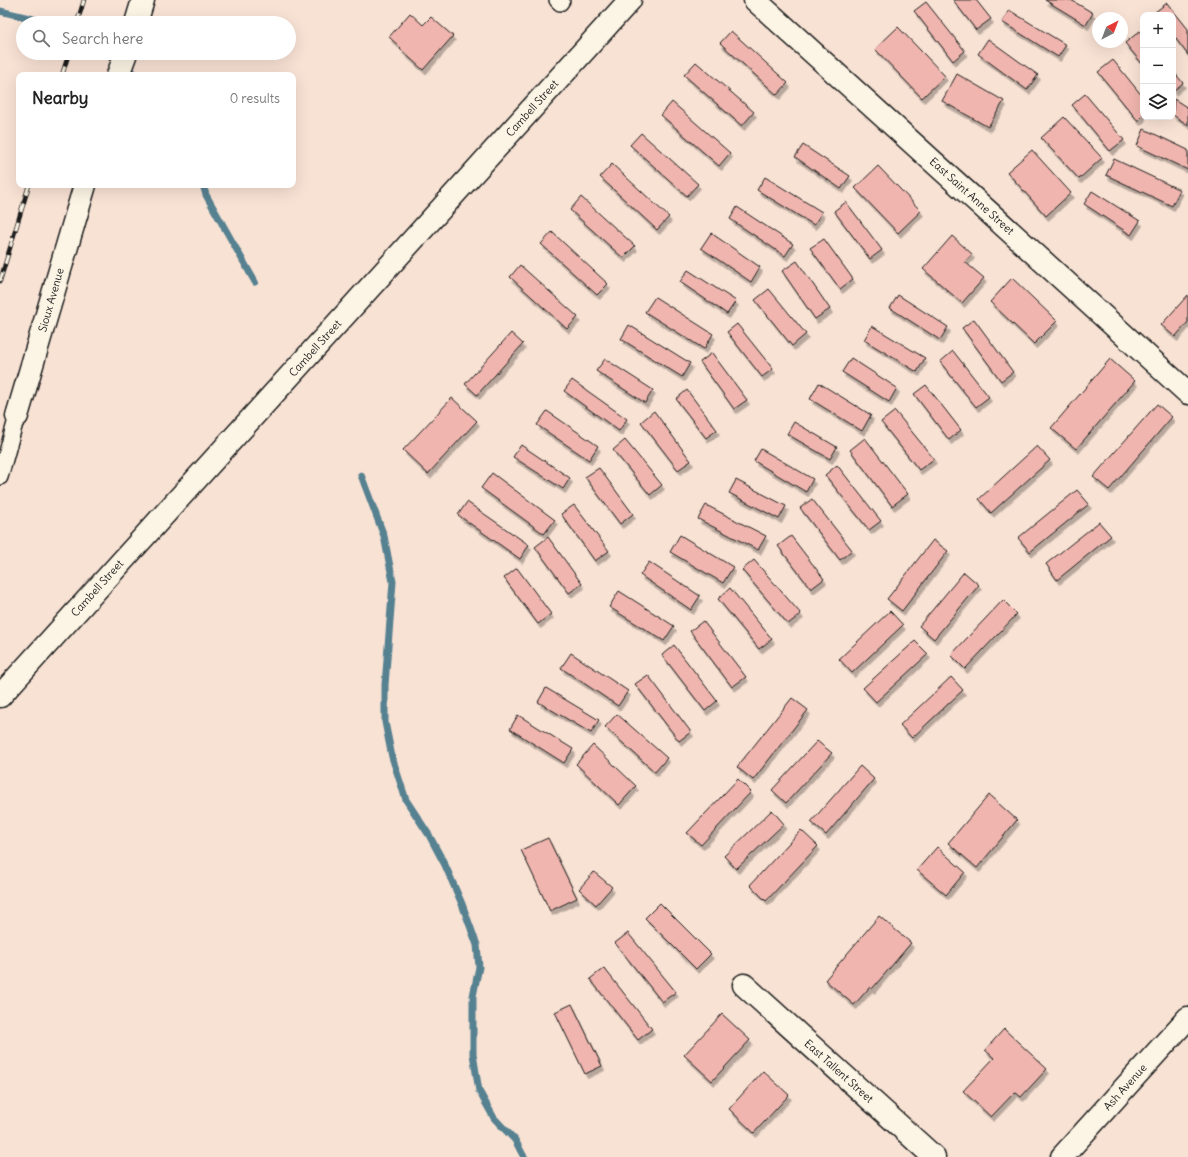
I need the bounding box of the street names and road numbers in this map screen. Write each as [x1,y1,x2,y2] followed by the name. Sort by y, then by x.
[503,76,561,139] street label: Cambell Street
[927,154,1017,238] street label: East Saint Anne Street
[35,266,67,334] street label: Sioux Avenue
[286,316,344,379] street label: Cambell Street
[68,556,126,619] street label: Cambell Street
[802,1036,877,1106] street label: East Tallent Street
[1100,1061,1150,1113] street label: Ash Avenue

